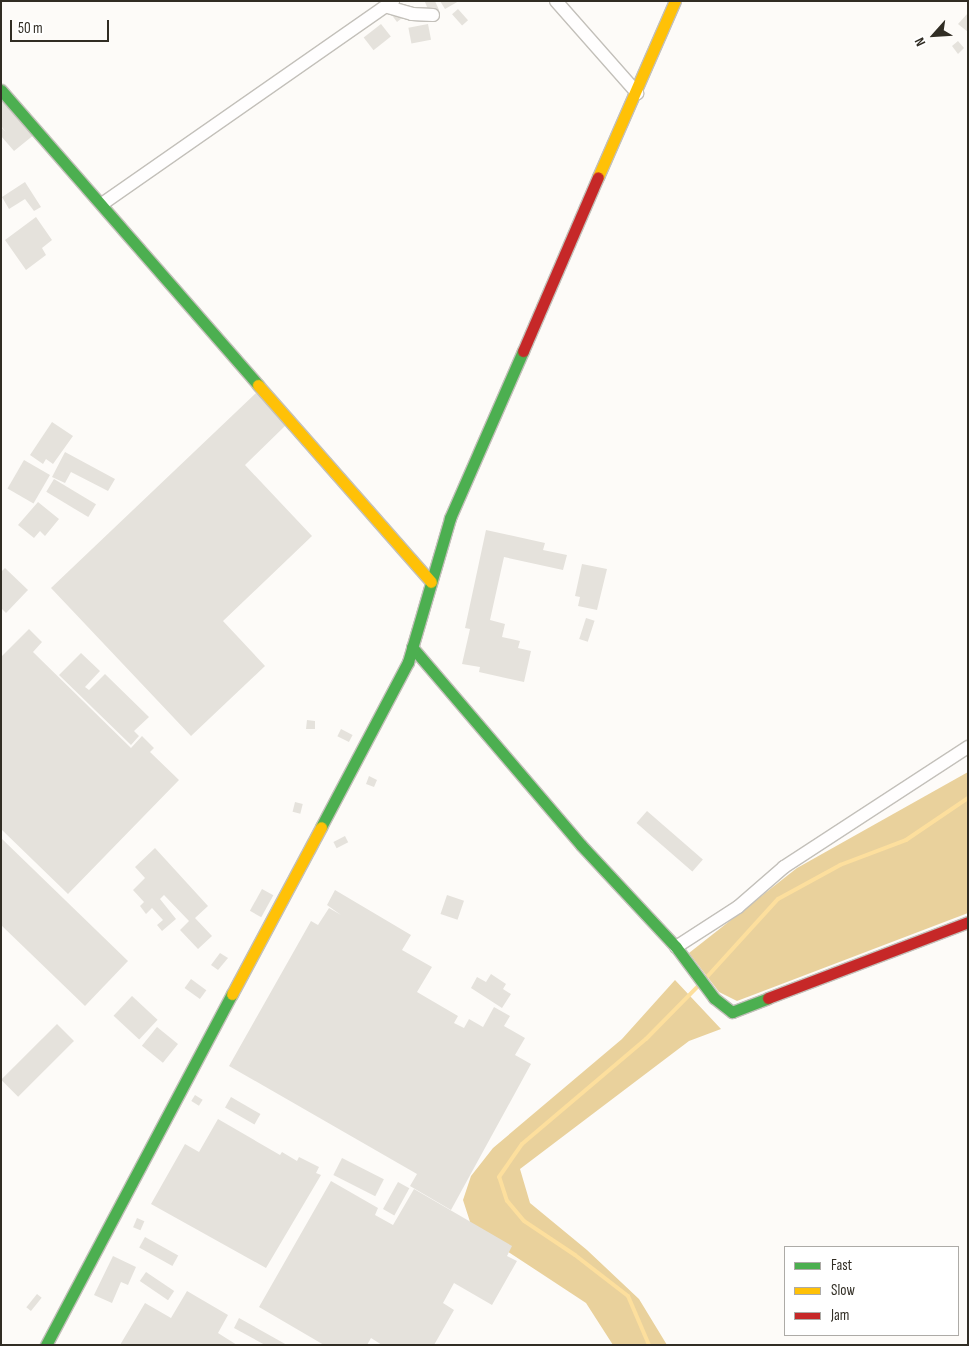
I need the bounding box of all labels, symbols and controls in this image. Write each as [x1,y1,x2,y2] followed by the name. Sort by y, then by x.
[12,10,111,42] scale bar
[909,10,959,60] north arrow
[18,19,43,38] text: 50 m
[911,35,929,49] text: N
[784,1246,959,1336] legend
[831,1256,852,1275] text: Fast
[831,1281,855,1300] text: Slow
[831,1306,849,1325] text: Jam

